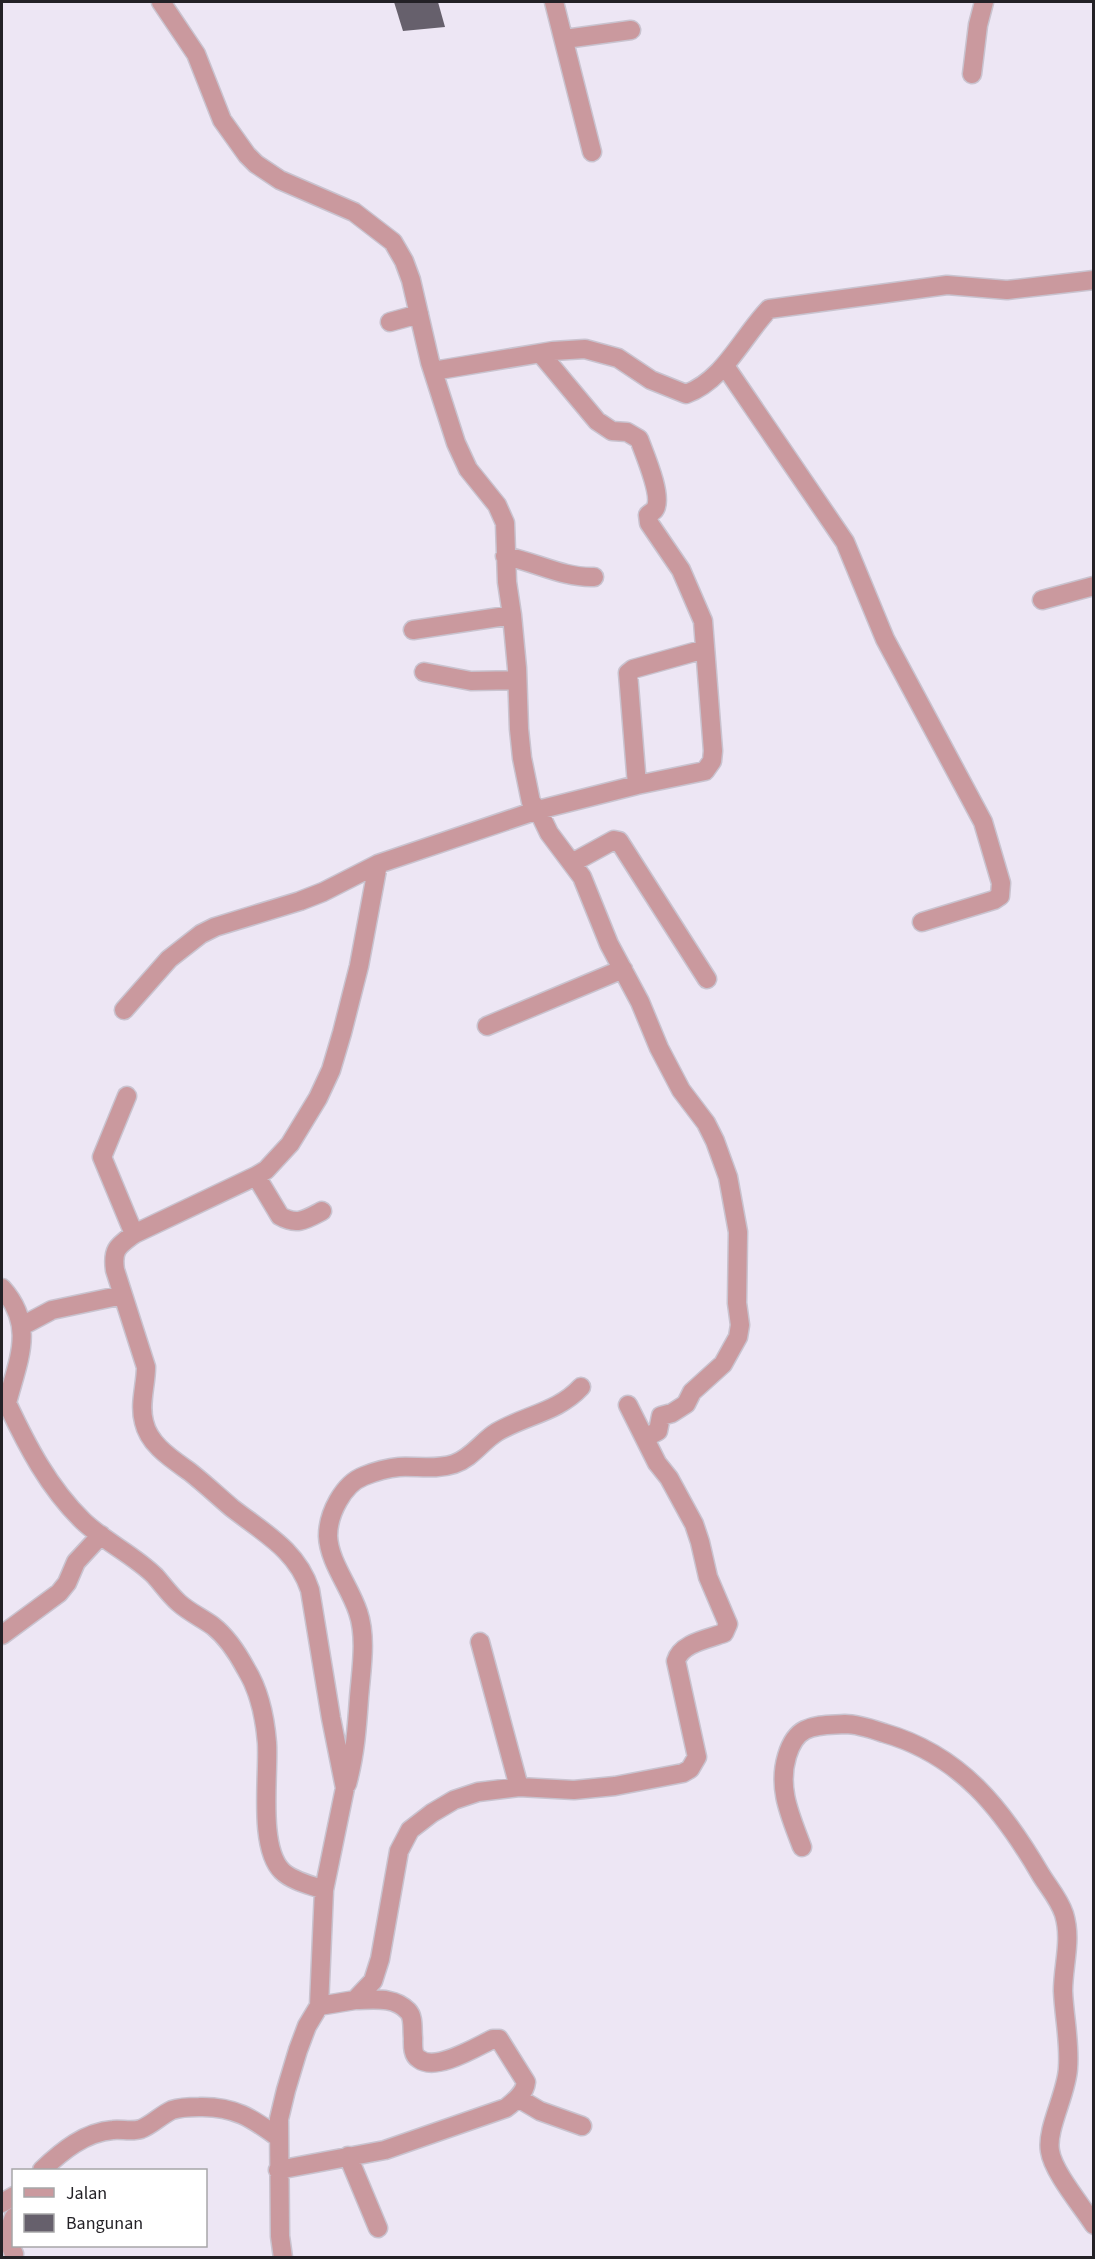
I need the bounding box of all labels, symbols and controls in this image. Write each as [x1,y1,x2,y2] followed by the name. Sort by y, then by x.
[12,2169,207,2247] legend
[66,2181,107,2206] text: Jalan
[66,2211,143,2236] text: Bangunan

